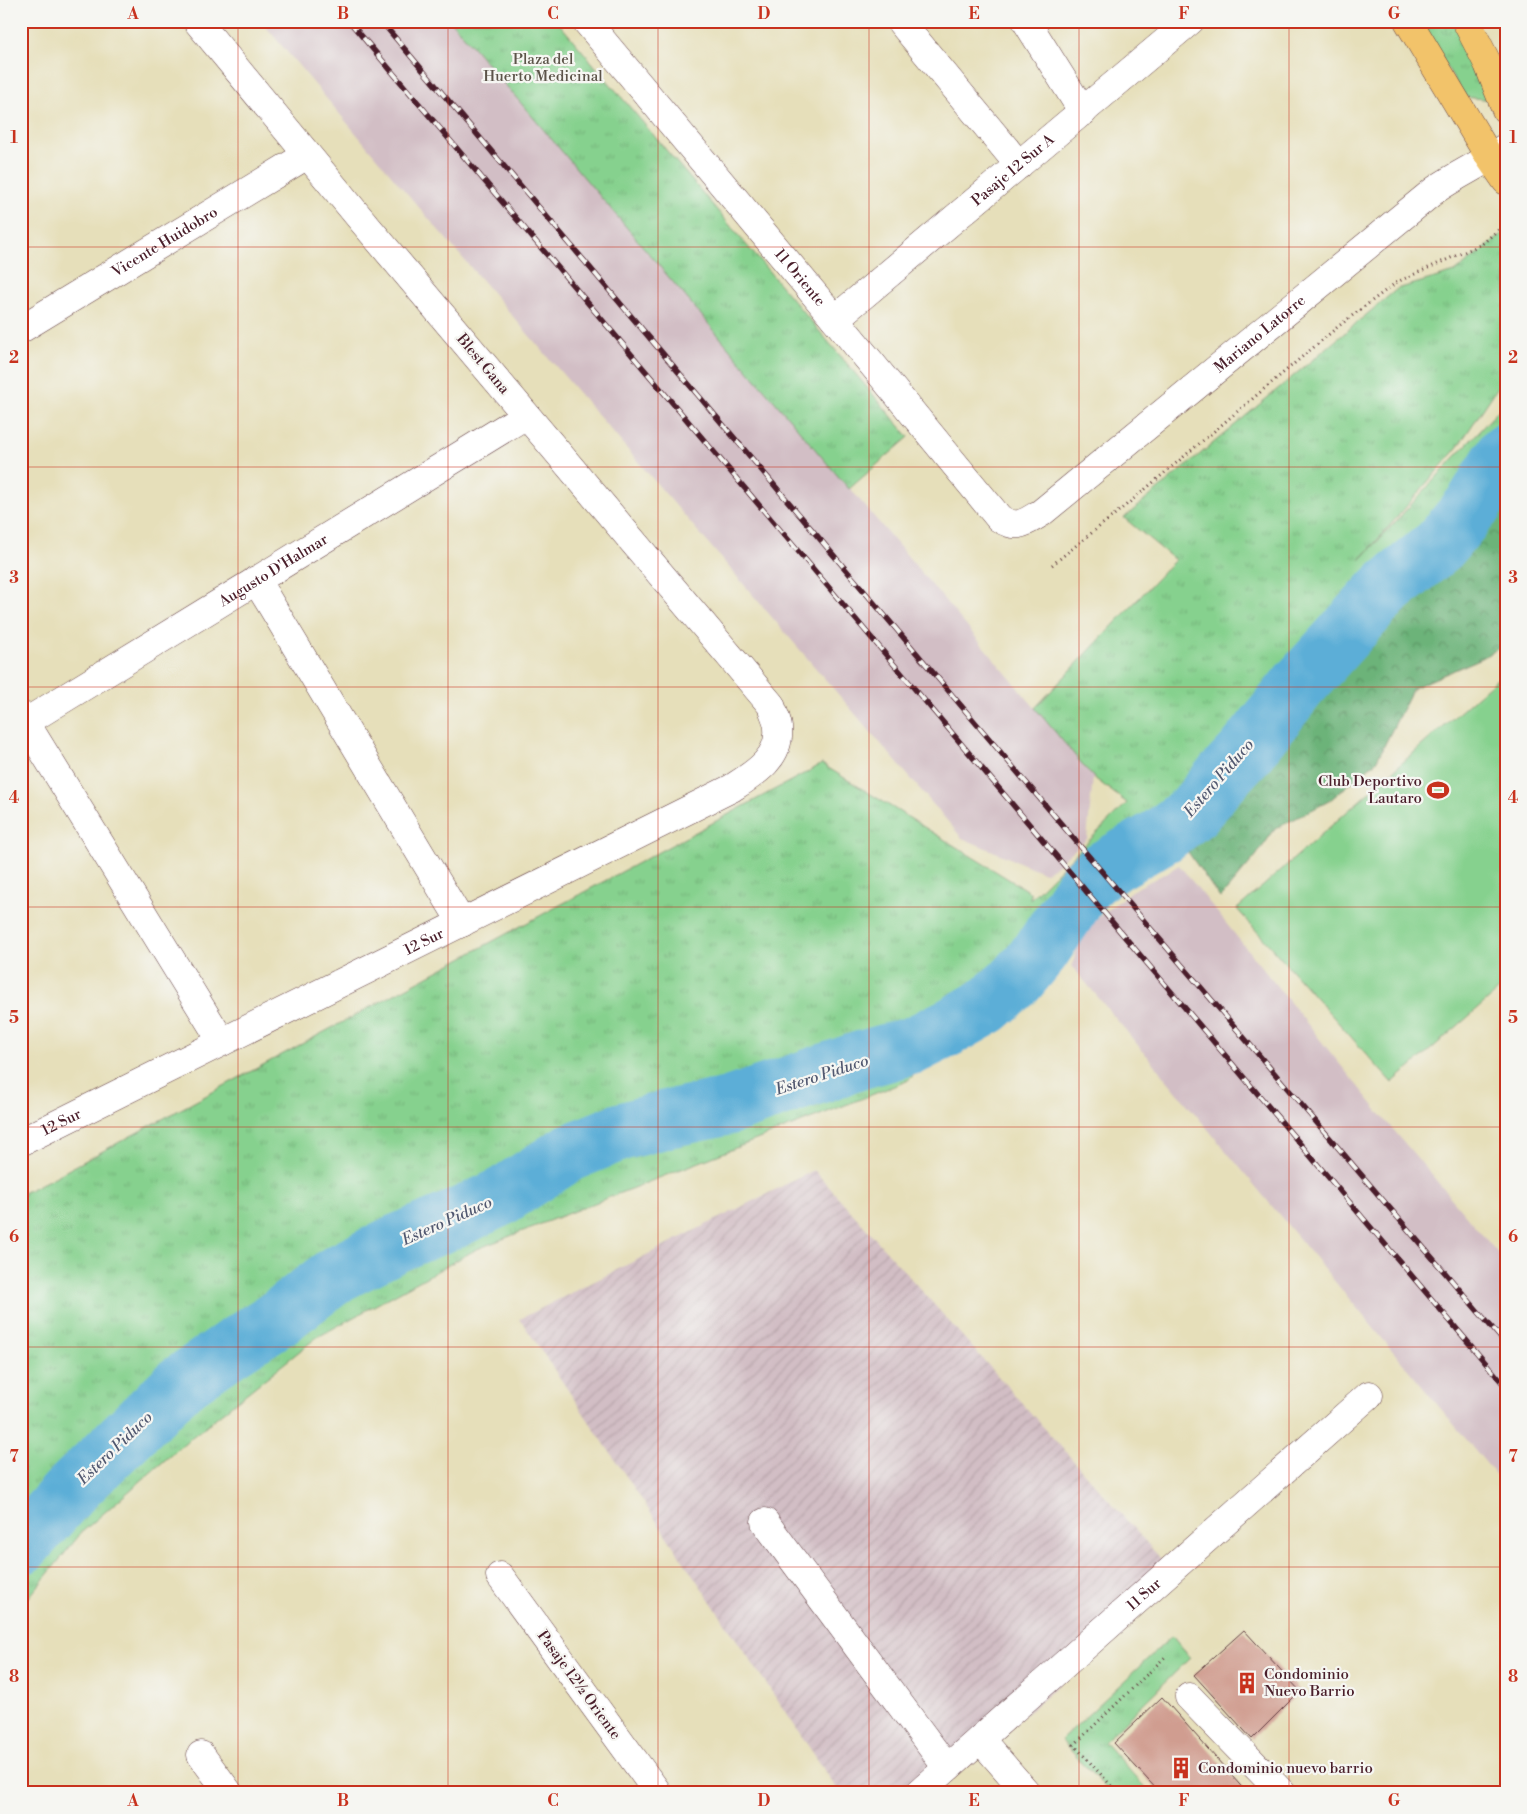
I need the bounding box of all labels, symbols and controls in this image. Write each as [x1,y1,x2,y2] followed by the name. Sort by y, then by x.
[126,4,139,24] text: A
[337,4,349,24] text: B
[547,4,559,24] text: C
[758,4,771,24] text: D
[968,4,980,24] text: E
[1178,4,1190,24] text: F
[1388,4,1401,24] text: G
[483,50,603,86] park label: Plaza del Huerto Medicinal
[10,128,18,148] text: 1
[1509,128,1517,148] text: 1
[967,129,1058,210] street label: Pasaje 12 Sur A
[107,202,221,282] street label: Vicente Huidobro
[771,245,830,310] street label: 11 Oriente
[1210,291,1309,377] street label: Mariano Latorre
[452,329,514,398] street label: Blest Gana
[9,348,19,368] text: 2
[1508,348,1518,368] text: 2
[214,529,332,611] street label: Augusto D'Halmar
[9,568,19,588] text: 3
[1508,568,1518,588] text: 3
[1179,735,1258,822] water label: Estero Piduco
[1318,772,1422,808] place label: Club Deportivo Lautaro
[1425,777,1451,803] sports icon: Club Deportivo Lautaro
[9,788,20,808] text: 4
[1508,788,1519,808] text: 4
[401,923,447,959] street label: 12 Sur
[9,1008,19,1028] text: 5
[1508,1008,1518,1028] text: 5
[772,1051,871,1100] water label: Estero Piduco
[38,1104,85,1140] street label: 12 Sur
[398,1192,495,1250] water label: Estero Piduco
[9,1227,19,1247] text: 6
[1508,1227,1518,1247] text: 6
[73,1407,157,1489] water label: Estero Piduco
[9,1447,19,1467] text: 7
[1508,1447,1518,1467] text: 7
[1122,1573,1165,1615] street label: 11 Sur
[533,1627,625,1743] street label: Pasaje 12½ Oriente
[1264,1665,1355,1701] place label: Condominio Nuevo Barrio
[9,1667,19,1687] text: 8
[1508,1667,1518,1687] text: 8
[1234,1670,1260,1696] building icon: Condominio Nuevo Barrio
[1168,1755,1194,1781] building icon: Condominio nuevo barrio
[1198,1759,1373,1778] place label: Condominio nuevo barrio
[126,1791,139,1811] text: A
[337,1791,349,1811] text: B
[547,1791,559,1811] text: C
[758,1791,771,1811] text: D
[968,1791,980,1811] text: E
[1178,1791,1190,1811] text: F
[1388,1791,1401,1811] text: G

